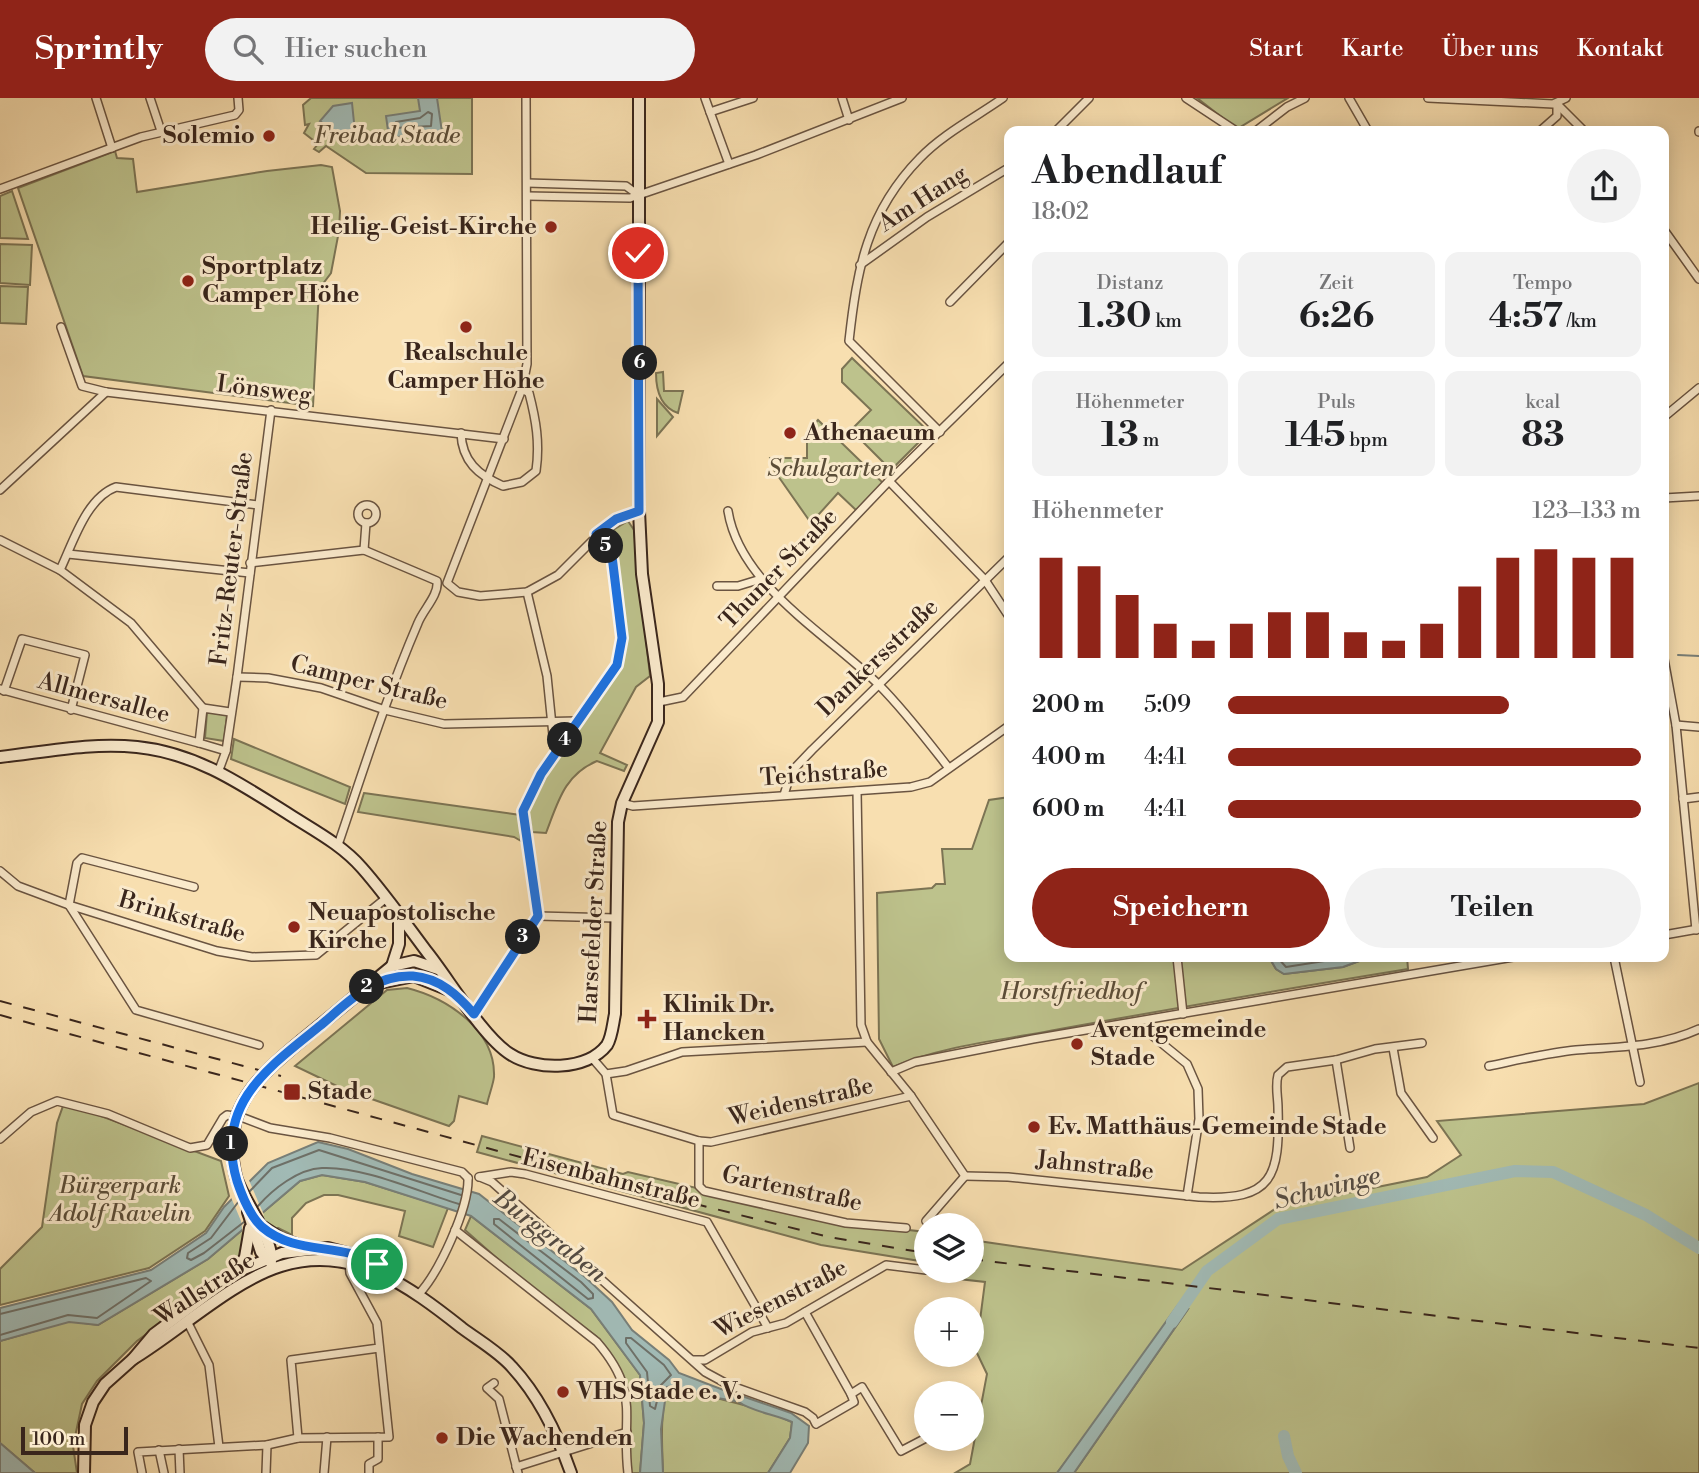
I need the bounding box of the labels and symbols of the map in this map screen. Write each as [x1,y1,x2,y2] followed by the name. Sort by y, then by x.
[163,121,255,151] place label: Solemio
[314,121,460,151] park label: Freibad Stade
[261,128,277,144] marker: Solemio
[872,159,974,240] street label: Am Hang
[310,212,537,242] place label: Heilig-Geist-Kirche
[543,219,559,235] marker: Heilig-Geist-Kirche
[608,223,668,283] pin
[202,252,360,310] place label: Sportplatz Camper Höhe
[180,273,196,289] marker: Sportplatz Camper Höhe
[458,319,474,335] marker: Realschule Camper Höhe
[387,338,545,396] place label: Realschule Camper Höhe
[622,345,658,380] pin: 6
[215,369,314,411] street label: Lönsweg
[803,418,935,448] place label: Athenaeum
[782,425,798,441] marker: Athenaeum
[204,450,260,668] street label: Fritz-Reuter-Straße
[767,454,895,484] park label: Schulgarten
[714,502,844,636] street label: Thuner Straße
[588,528,624,564] pin: 5
[811,592,945,724] street label: Dankersstraße
[287,649,451,717] street label: Camper Straße
[34,666,173,730] street label: Allmersallee
[548,722,582,758] pin: 4
[759,755,889,793] street label: Teichstraße
[574,820,614,1024] street label: Harsefelder Straße
[114,884,249,949] street label: Brinkstraße
[308,898,496,956] place label: Neuapostolische Kirche
[286,919,302,935] marker: Neuapostolische Kirche
[505,920,540,954] pin: 3
[350,970,384,1004] pin: 2
[999,977,1147,1007] park label: Horstfriedhof
[663,990,775,1048] place label: Klinik Dr. Hancken
[637,1009,657,1029] marker: Klinik Dr. Hancken
[1090,1015,1267,1073] place label: Aventgemeinde Stade
[1069,1036,1085,1052] marker: Aventgemeinde Stade
[725,1071,876,1133] street label: Weidenstraße
[308,1077,372,1107] place label: Stade
[282,1082,302,1102] marker: Stade
[1048,1112,1387,1142] place label: Ev. Matthäus-Gemeinde Stade
[1026,1119,1042,1135] marker: Ev. Matthäus-Gemeinde Stade
[214,1126,248,1162] pin: 1
[519,1142,703,1216] street label: Eisenbahnstraße
[1034,1145,1155,1187] street label: Jahnstraße
[719,1159,865,1219] street label: Gartenstraße
[1270,1159,1384,1217] water label: Schwinge
[46,1171,192,1229] park label: Bürgerpark Adolf Ravelin
[486,1181,613,1290] water label: Burggraben
[347,1234,407,1294] pin
[148,1245,261,1333] street label: Wallstraße
[709,1253,852,1346] street label: Wiesenstraße
[576,1377,742,1407] place label: VHS Stade e. V.
[555,1384,571,1400] marker: VHS Stade e. V.
[456,1423,633,1453] place label: Die Wachenden
[21,1424,128,1456] scale bar
[434,1430,450,1446] marker: Die Wachenden

